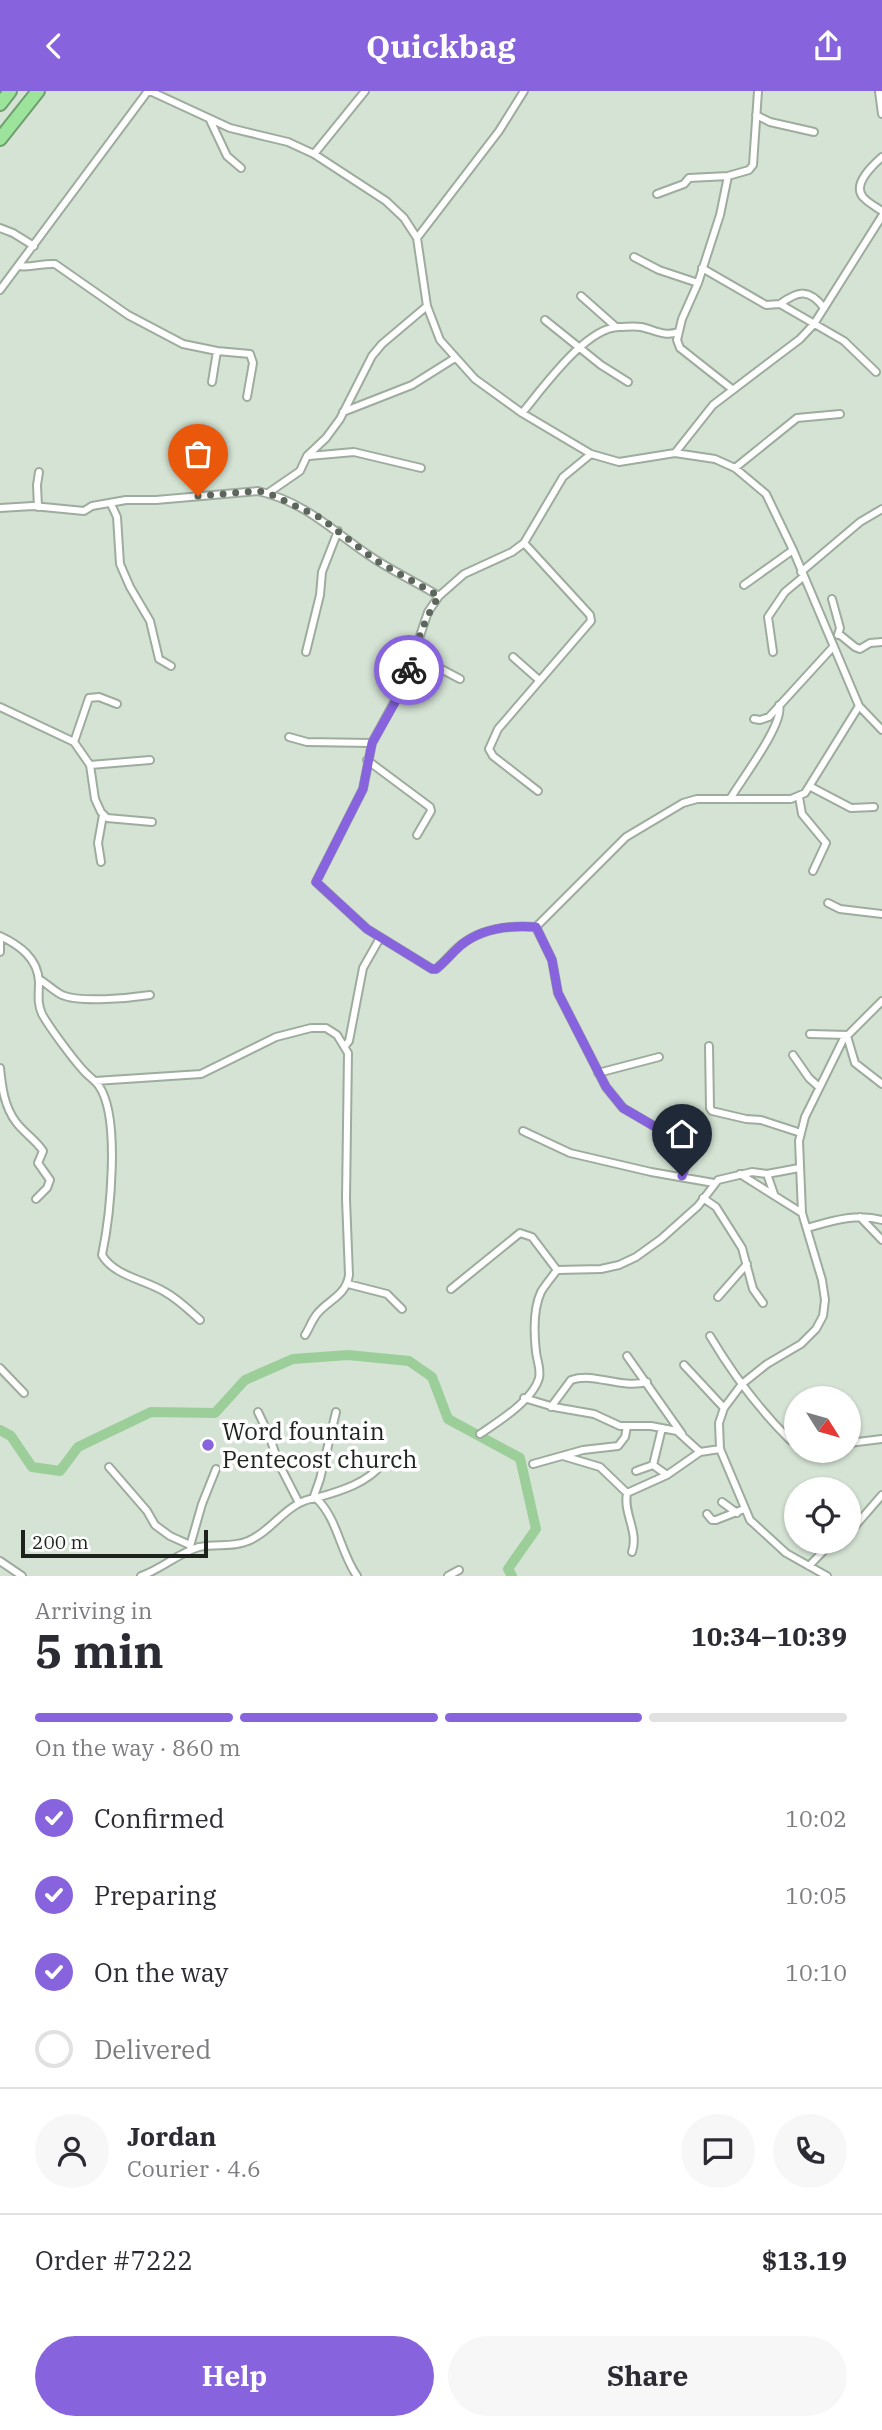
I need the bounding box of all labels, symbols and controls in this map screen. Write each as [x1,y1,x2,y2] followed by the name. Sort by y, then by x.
[366,25,516,67] text: Quickbag
[35,27,73,65] icon: back
[809,27,847,65] icon: share
[168,424,228,496] pin
[179,435,217,473] icon: bag
[374,635,444,705] courier
[390,651,428,689] icon: bike
[652,1104,712,1176] pin
[663,1115,701,1153] icon: home
[784,1386,861,1463] north arrow
[784,1386,861,1554] map controls
[222,1415,418,1475] place label: Word fountain Pentecost church
[200,1437,216,1453] marker: Word fountain Pentecost church
[784,1477,861,1554] button: locate
[21,1527,208,1559] scale bar
[32,1530,89,1554] text: 200 m
[35,1595,152,1625] text: Arriving in
[691,1619,847,1653] text: 10:34–10:39
[35,1621,164,1681] text: 5 min
[35,1732,241,1762] text: On the way · 860 m
[35,1799,73,1837] icon: check
[94,1801,225,1835] text: Confirmed
[785,1803,847,1833] text: 10:02
[35,1876,73,1914] icon: check
[94,1878,216,1912] text: Preparing
[785,1880,847,1910] text: 10:05
[35,1953,73,1991] icon: check
[94,1955,228,1989] text: On the way
[785,1957,847,1987] text: 10:10
[94,2032,211,2066] text: Delivered
[35,2114,109,2188] button: person
[681,2114,755,2188] button: chat
[773,2114,847,2188] button: phone
[127,2119,217,2153] text: Jordan
[127,2153,261,2183] text: Courier · 4.6
[35,2243,193,2277] text: Order #7222
[762,2243,847,2277] text: $13.19
[35,2336,434,2416] button: Help
[448,2336,847,2416] button: Share

